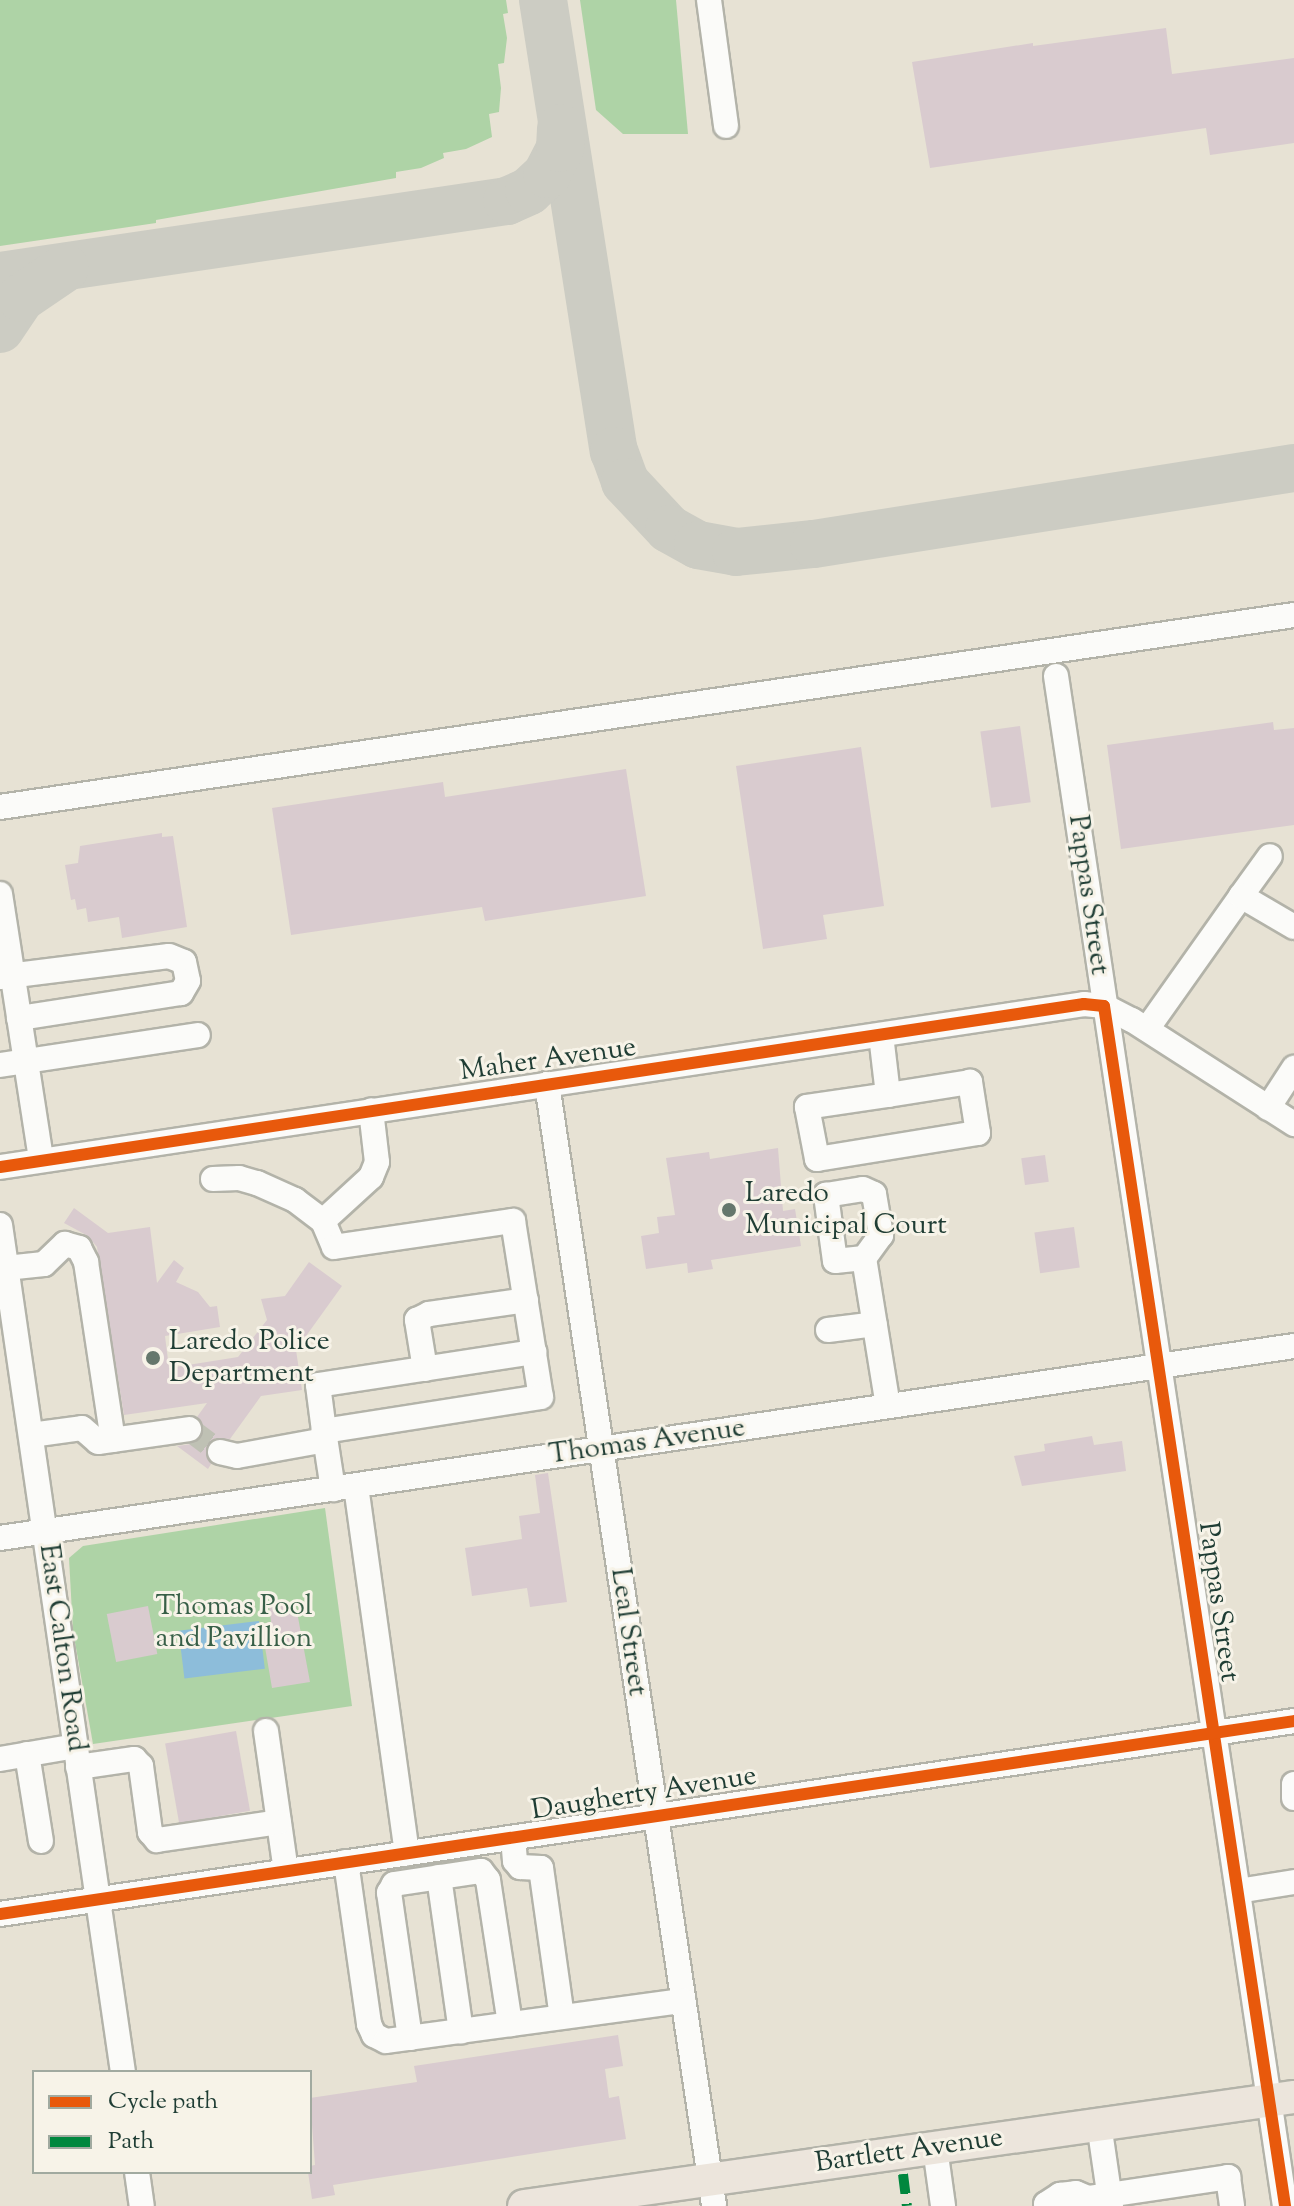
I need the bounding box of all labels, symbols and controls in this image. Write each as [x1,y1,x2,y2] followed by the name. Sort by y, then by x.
[1060,813,1116,977] street label: Pappas Street
[458,1031,638,1089] street label: Maher Avenue
[745,1177,947,1243] place label: Laredo Municipal Court
[720,1201,738,1219] marker: Laredo Municipal Court
[169,1325,330,1391] place label: Laredo Police Department
[144,1349,162,1367] marker: Laredo Police Department
[547,1412,747,1472] street label: Thomas Avenue
[1190,1520,1246,1684] street label: Pappas Street
[31,1542,93,1754] street label: East Calton Road
[602,1566,654,1698] street label: Leal Street
[155,1590,313,1656] park label: Thomas Pool and Pavillion
[529,1760,759,1828] street label: Daugherty Avenue
[32,2070,312,2174] legend
[108,2085,218,2119] text: Cycle path
[813,2121,1005,2181] street label: Bartlett Avenue
[108,2125,154,2159] text: Path

